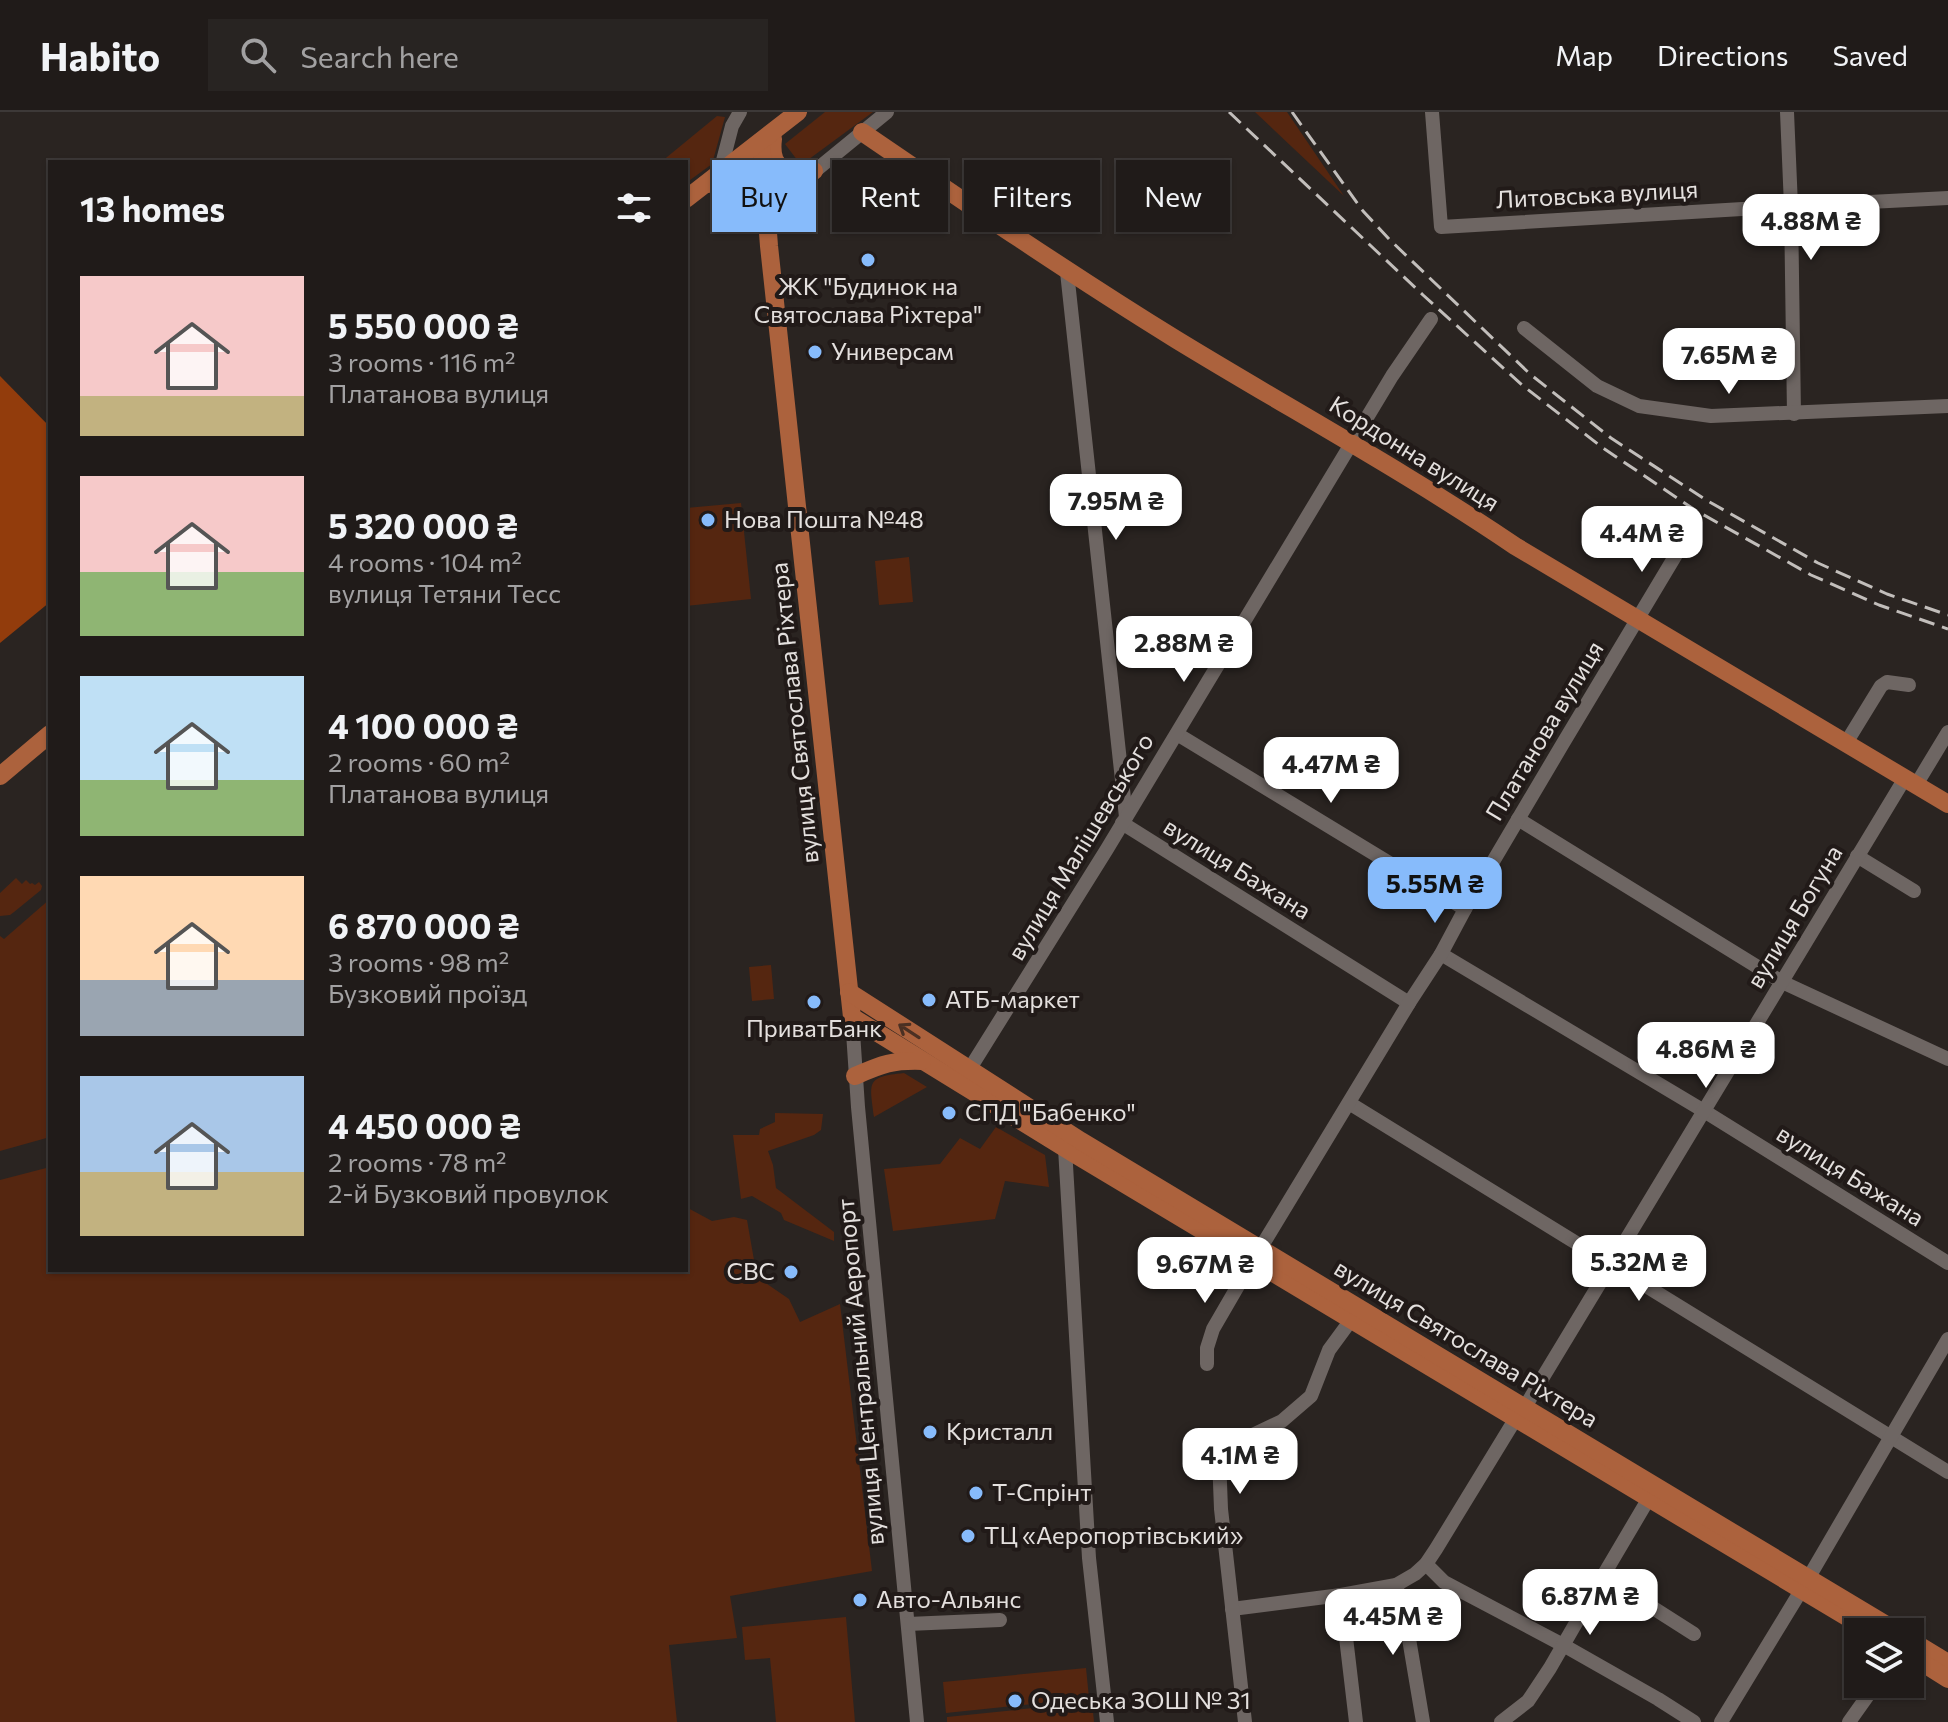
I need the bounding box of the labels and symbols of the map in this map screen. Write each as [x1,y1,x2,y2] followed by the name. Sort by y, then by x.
[1495,174,1699,213] street label: Литовська вулиця
[1737,194,1885,262] pin: 4.88M ₴
[859,251,877,269] marker: ЖК "Будинок на Святослава Ріхтера"
[754,271,982,328] place label: ЖК "Будинок на Святослава Ріхтера"
[1655,328,1803,396] pin: 7.65M ₴
[831,336,954,365] place label: Универсам
[806,343,824,361] marker: Универсам
[1324,389,1505,517] street label: Кордонна вулиця
[1042,474,1190,542] pin: 7.95M ₴
[724,504,924,533] place label: Нова Пошта №48
[1577,506,1707,574] pin: 4.4M ₴
[699,511,717,529] marker: Нова Пошта №48
[763,561,824,865] street label: вулиця Святослава Ріхтера
[1110,616,1258,684] pin: 2.88M ₴
[1479,635,1609,825] street label: Платанова вулиця
[1001,728,1159,965] street label: вулиця Малішевського
[1257,737,1405,805] pin: 4.47M ₴
[1159,811,1317,925] street label: вулиця Бажана
[1740,840,1848,993] street label: вулиця Богуна
[1361,857,1509,925] pin: 5.55M ₴
[945,984,1080,1013] place label: АТБ-маркет
[920,991,938,1009] marker: АТБ-маркет
[805,993,823,1011] marker: ПриватБанк
[746,1013,882,1042] place label: ПриватБанк
[1632,1022,1780,1090] pin: 4.86M ₴
[898,1023,920,1039] one-way arrow
[965,1097,1136,1126] place label: СПД "Бабенко"
[940,1104,958,1122] marker: СПД "Бабенко"
[1772,1118,1930,1232] street label: вулиця Бажана
[830,1198,889,1547] street label: вулиця Центральний Аеропорт
[1565,1235,1713,1303] pin: 5.32M ₴
[1131,1237,1279,1305] pin: 9.67M ₴
[1330,1252,1604,1433] street label: вулиця Святослава Ріхтера
[727,1256,775,1285] place label: СВС
[782,1263,800,1281] marker: СВС
[946,1416,1053,1445] place label: Кристалл
[921,1423,939,1441] marker: Кристалл
[1175,1428,1305,1496] pin: 4.1M ₴
[992,1477,1091,1506] place label: Т-Спрінт
[967,1484,985,1502] marker: Т-Спрінт
[984,1520,1243,1549] place label: ТЦ «Аеропортівський»
[959,1527,977,1545] marker: ТЦ «Аеропортівський»
[1516,1569,1664,1637] pin: 6.87M ₴
[876,1584,1021,1613] place label: Авто-Альянс
[1319,1589,1467,1657] pin: 4.45M ₴
[851,1591,869,1609] marker: Авто-Альянс
[1031,1685,1251,1714] place label: Одеська ЗОШ № 31
[1006,1692,1024,1710] marker: Одеська ЗОШ № 31

